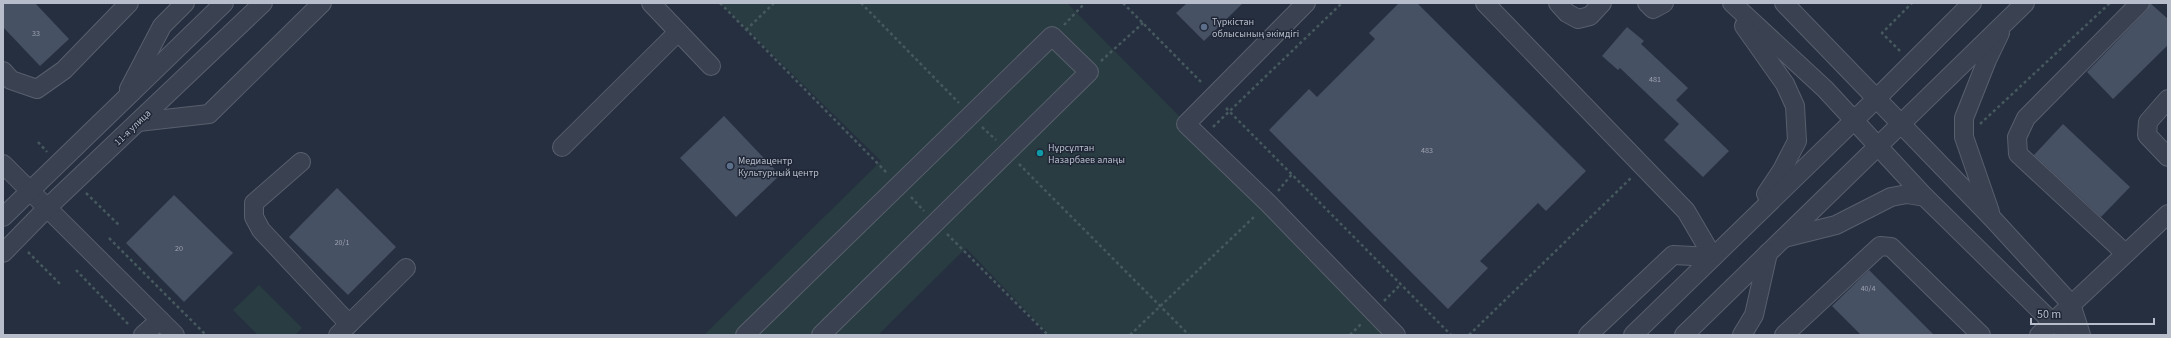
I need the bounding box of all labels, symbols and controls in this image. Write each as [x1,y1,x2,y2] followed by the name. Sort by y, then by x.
[1212,15,1299,41] place label: Түркістан облысының әкімдігі
[1199,22,1209,32] marker: Түркістан облысының әкімдігі
[32,28,40,39] house number: 33
[1649,74,1661,85] house number: 481
[111,107,154,149] street label: 11-я улица
[1048,141,1125,167] place label: Нұрсұлтан Назарбаев алаңы
[1421,145,1433,156] house number: 483
[1035,148,1045,158] marker: Нұрсұлтан Назарбаев алаңы
[738,154,819,180] place label: Медиацентр Культурный центр
[725,161,735,171] marker: Медиацентр Культурный центр
[335,237,349,248] house number: 20/1
[175,243,183,254] house number: 20
[1861,283,1875,294] house number: 40/4
[2031,300,2154,326] scale bar
[2037,306,2061,323] text: 50 m

